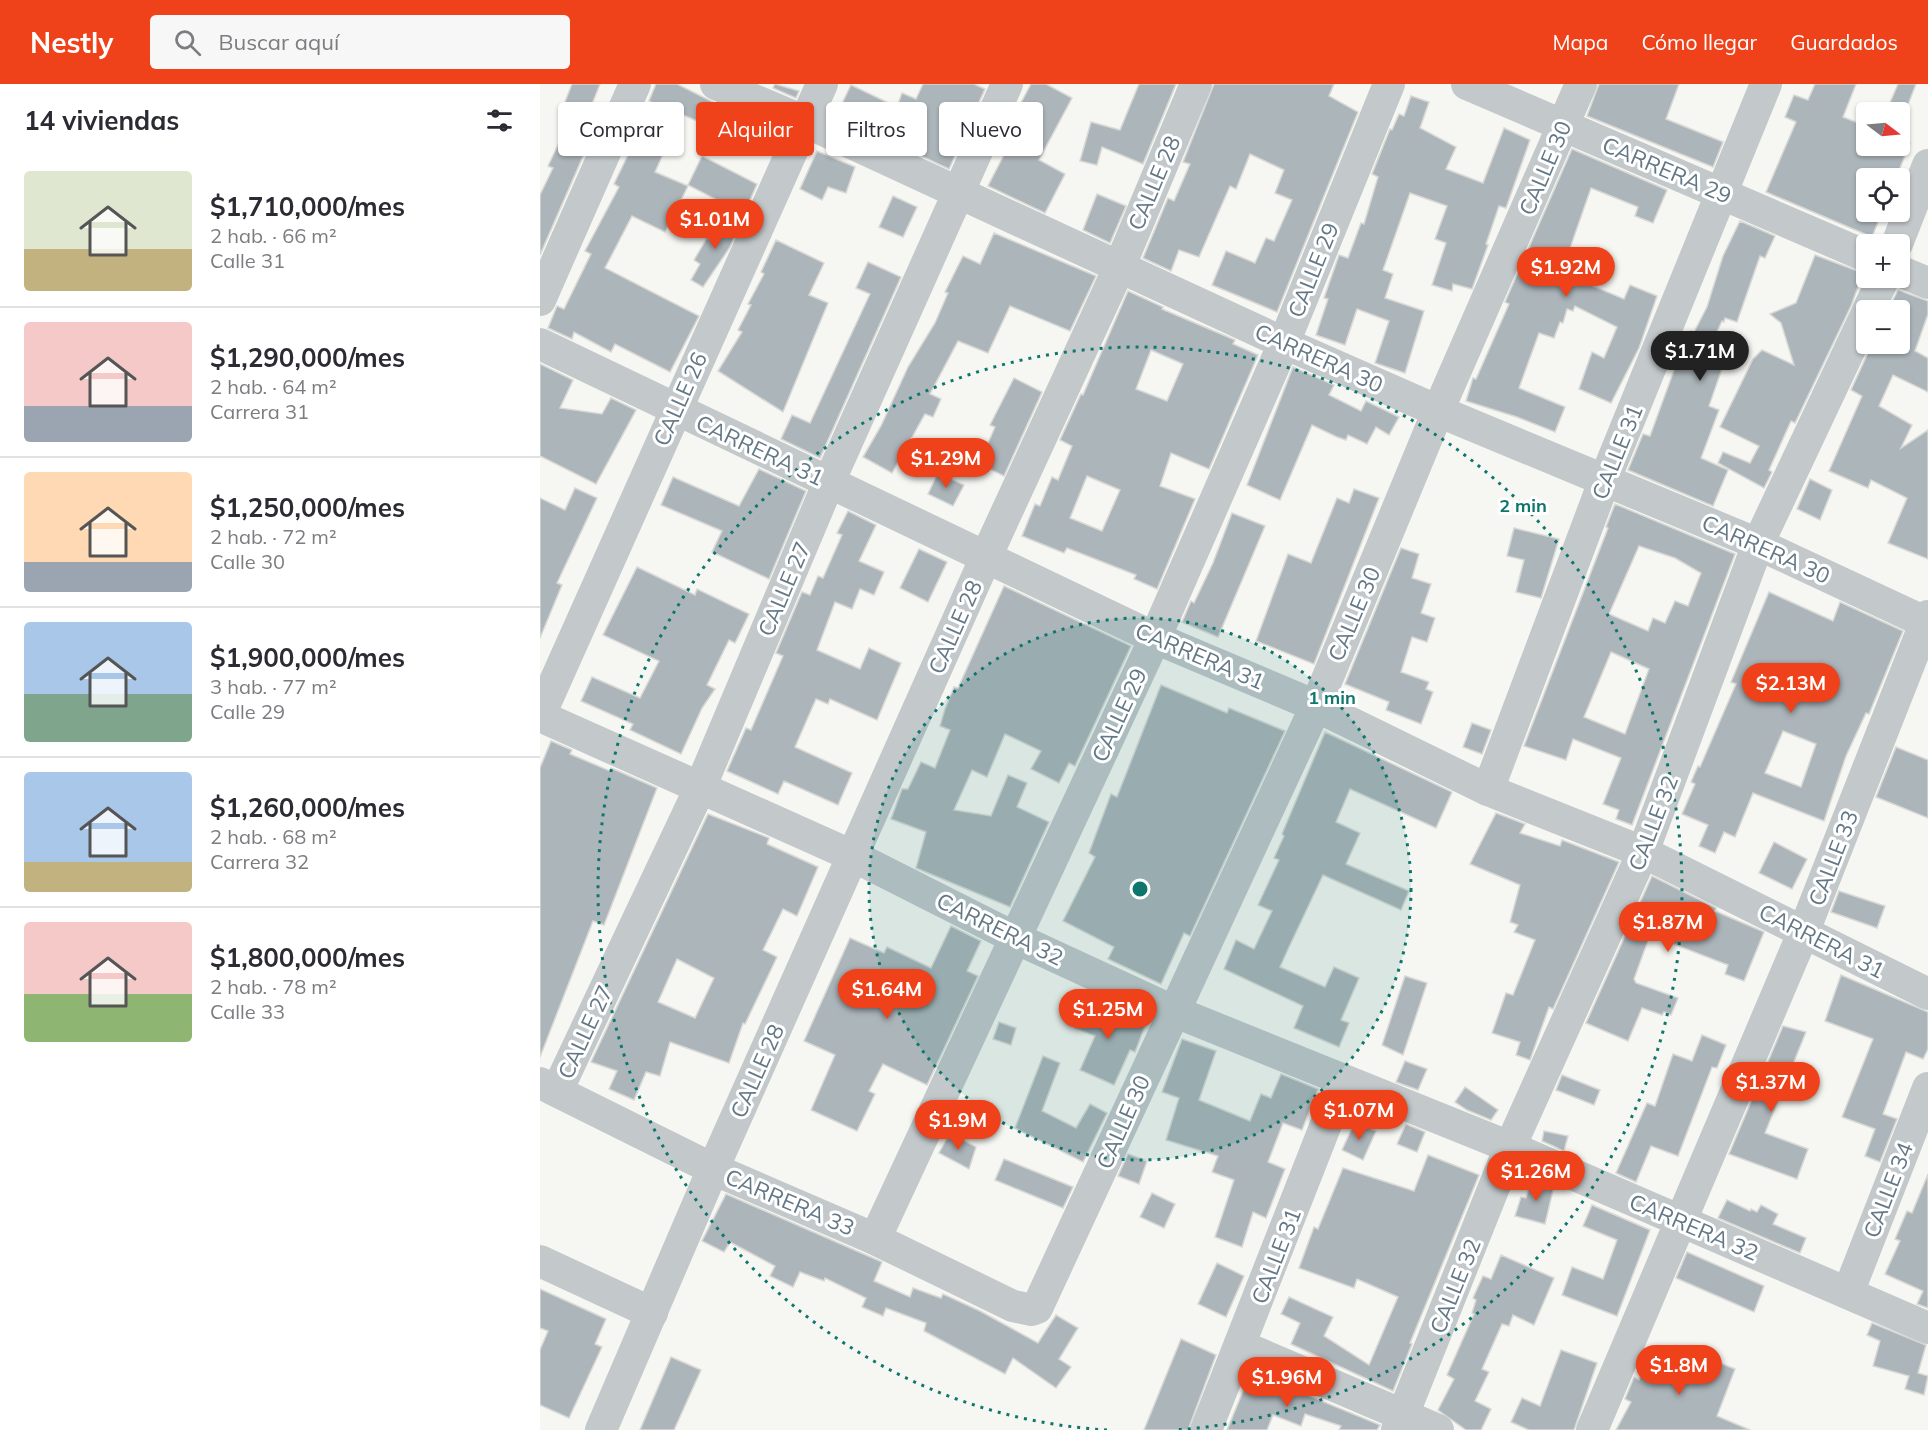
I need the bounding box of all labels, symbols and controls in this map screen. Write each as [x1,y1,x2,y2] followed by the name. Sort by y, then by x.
[150,15,570,69] search box
[30,25,114,60] text: Nestly
[171,26,204,59] icon: search
[219,28,339,56] text: Buscar aquí
[1553,29,1608,55] text: Mapa
[1641,29,1757,55] text: Cómo llegar
[1790,29,1898,55] text: Guardados
[558,102,684,156] chip: Comprar
[696,102,814,156] chip: Alquilar
[826,102,927,156] chip: Filtros
[939,102,1043,156] chip: Nuevo
[1856,102,1910,156] north arrow
[1856,102,1910,354] map controls
[24,104,179,137] text: 14 viviendas
[483,104,516,137] icon: filters
[1513,117,1577,219] street label: CALLE 30
[1598,130,1736,210] street label: CARRERA 29
[1122,132,1186,234] street label: CALLE 28
[1856,168,1910,222] button: locate
[210,190,405,223] text: $1,710,000/mes
[72,195,144,267] icon: home
[666,199,764,250] pin: $1.01M
[680,206,750,231] text: $1.01M
[1281,218,1345,322] street label: CALLE 29
[210,223,337,248] text: 2 hab. · 66 m²
[1856,234,1910,288] button: +
[1517,247,1615,298] pin: $1.92M
[210,248,285,273] text: Calle 31
[1531,254,1601,279] text: $1.92M
[1856,300,1910,354] button: −
[1250,317,1388,399] street label: CARRERA 30
[1651,331,1749,382] pin: $1.71M
[1665,338,1735,363] text: $1.71M
[210,341,405,374] text: $1,290,000/mes
[72,346,144,418] icon: home
[647,348,713,450] street label: CALLE 26
[210,374,337,399] text: 2 hab. · 64 m²
[210,399,309,424] text: Carrera 31
[1585,400,1649,504] street label: CALLE 31
[692,408,828,492] street label: CARRERA 31
[897,438,995,489] pin: $1.29M
[911,445,981,470] text: $1.29M
[210,491,405,524] text: $1,250,000/mes
[1499,494,1547,517] text: 2 min
[72,496,144,568] icon: home
[1697,508,1835,590] street label: CARRERA 30
[210,524,337,549] text: 2 hab. · 72 m²
[752,538,816,640] street label: CALLE 27
[210,549,285,574] text: Calle 30
[1322,563,1386,665] street label: CALLE 30
[922,576,988,678] street label: CALLE 28
[1131,616,1269,696] street label: CARRERA 31
[210,641,405,674] text: $1,900,000/mes
[72,646,144,718] icon: home
[1742,663,1840,714] pin: $2.13M
[1085,664,1153,766] street label: CALLE 29
[1756,670,1826,695] text: $2.13M
[210,674,337,699] text: 3 hab. · 77 m²
[1308,686,1356,709] text: 1 min
[210,699,285,724] text: Calle 29
[1622,771,1684,875] street label: CALLE 32
[210,791,405,824] text: $1,260,000/mes
[72,796,144,868] icon: home
[1802,806,1864,910] street label: CALLE 33
[210,824,337,849] text: 2 hab. · 68 m²
[210,849,309,874] text: Carrera 32
[1130,879,1150,899] centre of rings
[932,886,1068,972] street label: CARRERA 32
[1754,897,1890,985] street label: CARRERA 31
[1619,902,1717,953] pin: $1.87M
[1633,909,1703,934] text: $1.87M
[210,941,405,974] text: $1,800,000/mes
[72,946,144,1018] icon: home
[838,969,936,1020] pin: $1.64M
[210,974,337,999] text: 2 hab. · 78 m²
[852,976,922,1001] text: $1.64M
[551,981,619,1083] street label: CALLE 27
[1059,989,1157,1040] pin: $1.25M
[1073,996,1143,1021] text: $1.25M
[210,999,285,1024] text: Calle 33
[724,1020,790,1122] street label: CALLE 28
[1722,1062,1820,1113] pin: $1.37M
[1736,1069,1806,1094] text: $1.37M
[1090,1071,1156,1173] street label: CALLE 30
[1310,1090,1408,1141] pin: $1.07M
[1324,1097,1394,1122] text: $1.07M
[916,1100,1000,1151] pin: $1.9M
[929,1107,987,1132] text: $1.9M
[1857,1138,1919,1242] street label: CALLE 34
[1487,1151,1585,1202] pin: $1.26M
[1501,1158,1571,1183] text: $1.26M
[721,1162,859,1242] street label: CARRERA 33
[1625,1187,1763,1267] street label: CARRERA 32
[1245,1204,1307,1308] street label: CALLE 31
[1423,1234,1487,1338] street label: CALLE 32
[1637,1345,1721,1396] pin: $1.8M
[1650,1352,1708,1377] text: $1.8M
[1238,1357,1336,1408] pin: $1.96M
[1252,1364,1322,1389] text: $1.96M

